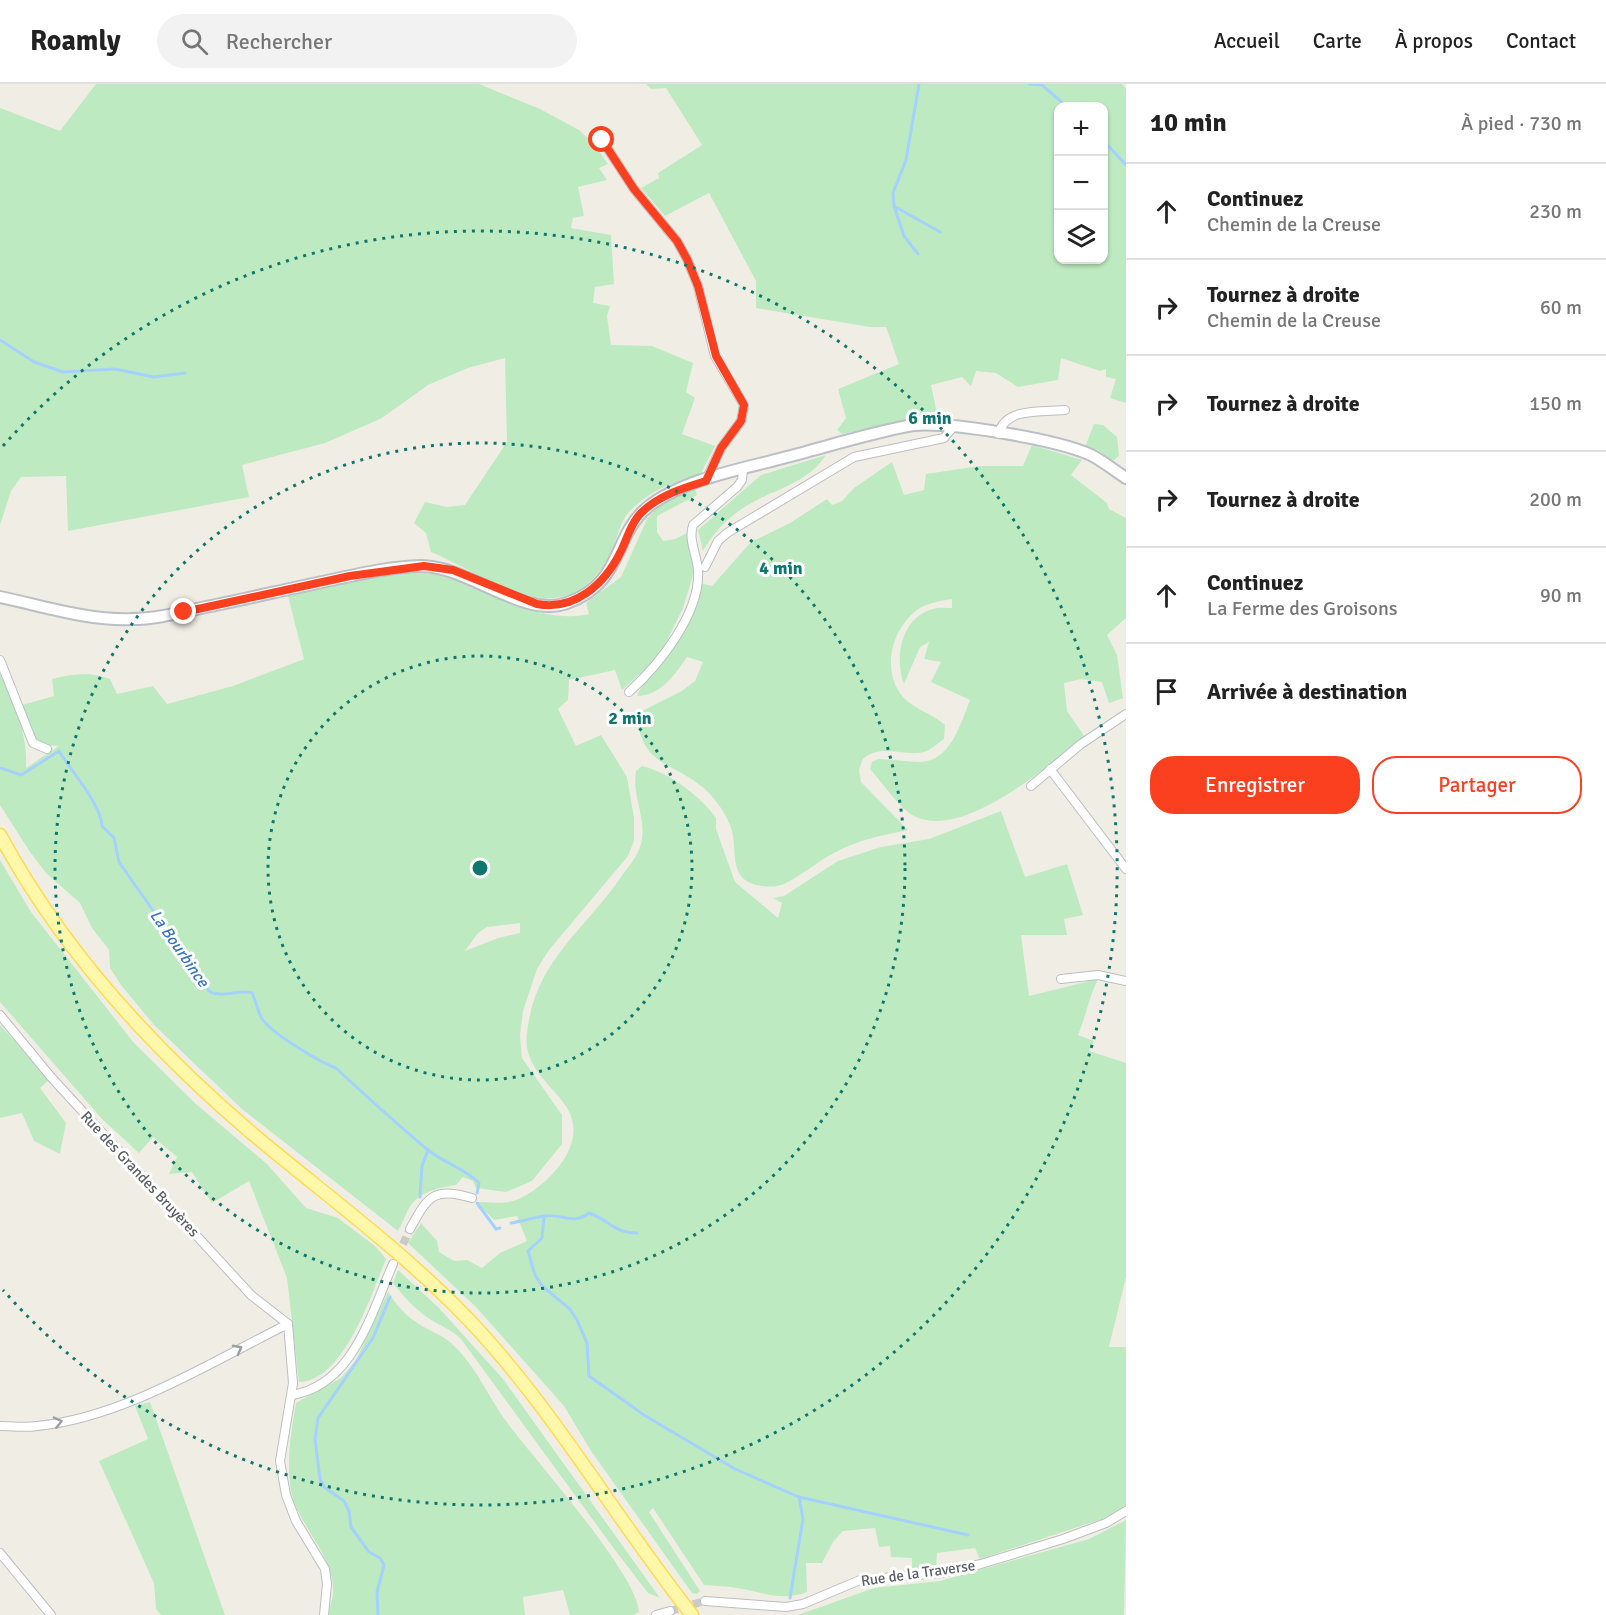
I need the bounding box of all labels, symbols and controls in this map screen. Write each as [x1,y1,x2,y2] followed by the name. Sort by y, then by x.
[157,14,577,68] search box
[30,24,121,58] text: Roamly
[178,25,211,58] icon: search
[226,28,332,55] text: Rechercher
[1214,28,1280,54] text: Accueil
[1313,28,1362,54] text: Carte
[1395,28,1473,54] text: À propos
[1506,28,1576,54] text: Contact
[1054,102,1108,264] map controls
[1054,102,1108,156] button: +
[1150,107,1227,139] text: 10 min
[1461,111,1582,136] text: À pied · 730 m
[588,126,614,152] route start
[1054,156,1108,210] button: −
[1207,185,1303,212] text: Continuez
[1150,195,1183,228] icon: ahead
[1529,199,1582,224] text: 230 m
[1054,210,1108,264] button: layers
[1207,212,1381,237] text: Chemin de la Creuse
[1207,281,1360,308] text: Tournez à droite
[1150,291,1183,324] icon: right
[1540,295,1582,320] text: 60 m
[1207,308,1381,333] text: Chemin de la Creuse
[1150,387,1183,420] icon: right
[1207,390,1360,417] text: Tournez à droite
[1529,391,1582,416] text: 150 m
[908,407,952,429] text: 6 min
[1150,483,1183,516] icon: right
[1207,486,1360,513] text: Tournez à droite
[1529,487,1582,512] text: 200 m
[759,557,803,579] text: 4 min
[1207,569,1303,596] text: Continuez
[1150,579,1183,612] icon: ahead
[1540,583,1582,608] text: 90 m
[1207,596,1398,621] text: La Ferme des Groisons
[170,598,196,624] route end
[1150,675,1183,708] icon: arrive
[1207,678,1407,705] text: Arrivée à destination
[608,707,652,729] text: 2 min
[1150,756,1360,814] button: Enregistrer
[1372,756,1582,814] button: Partager
[470,858,490,878] centre of rings
[145,906,214,992] water label: La Bourbince
[77,1107,203,1241] street label: Rue des Grandes Bruyères
[232,1345,242,1356] one-way arrow
[53,1416,63,1429] one-way arrow
[860,1556,976,1590] street label: Rue de la Traverse

